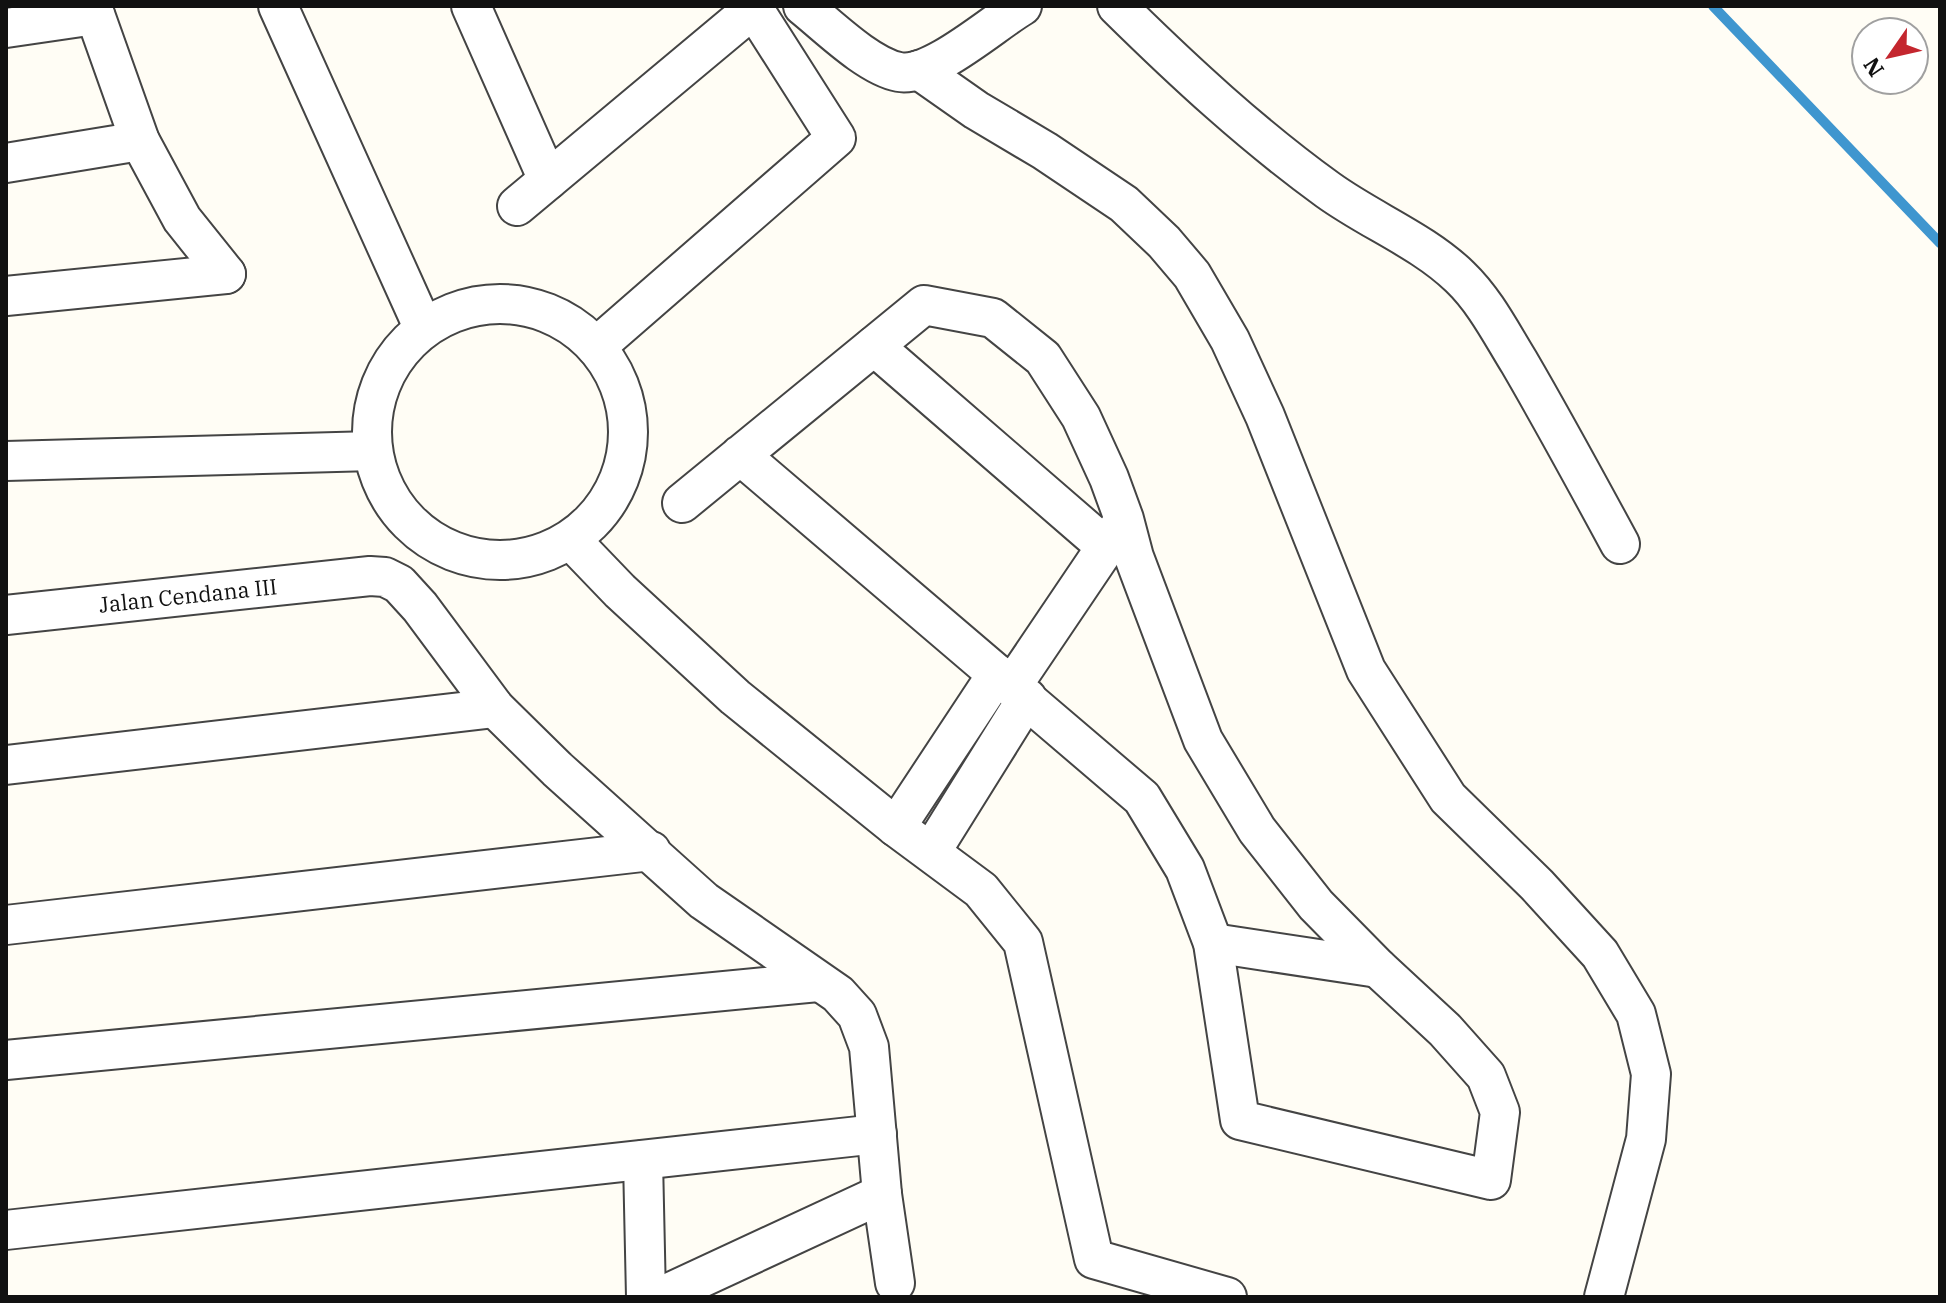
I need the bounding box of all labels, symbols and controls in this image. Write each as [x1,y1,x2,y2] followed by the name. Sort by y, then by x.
[1850,16,1930,96] north arrow
[1856,52,1890,83] text: N
[97,571,279,619] street label: Jalan Cendana III

